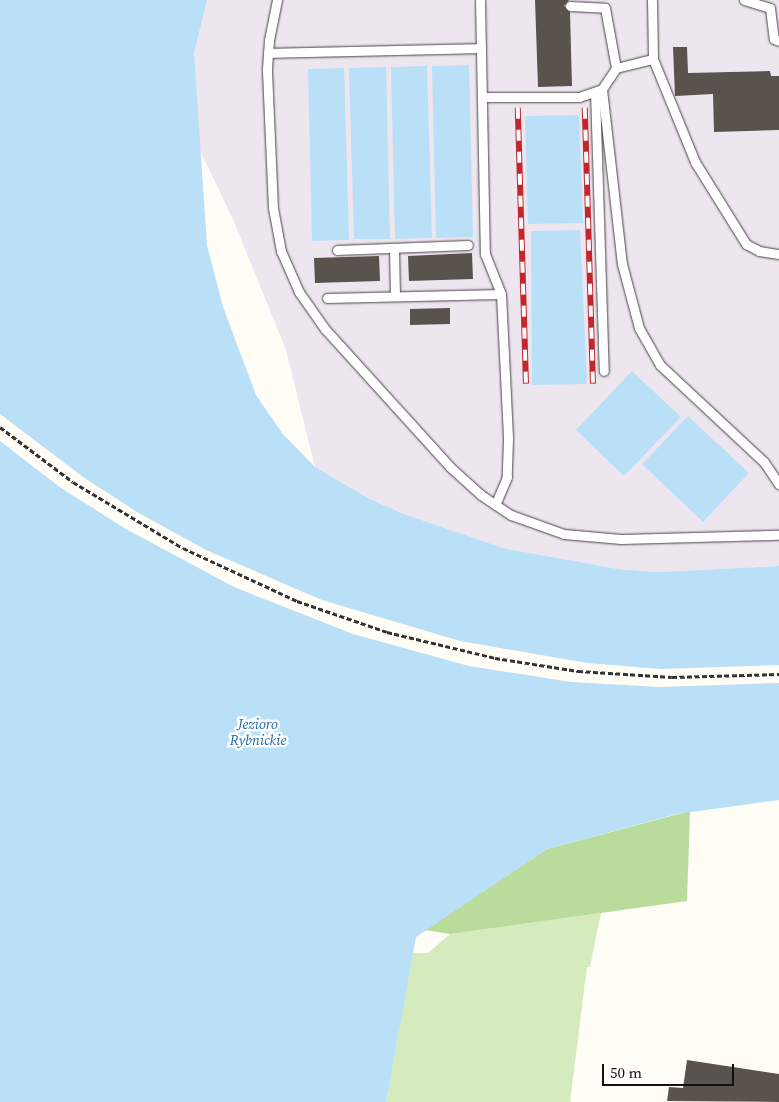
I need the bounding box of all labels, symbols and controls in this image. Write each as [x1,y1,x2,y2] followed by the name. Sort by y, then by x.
[230,716,286,749] water label: Jezioro Rybnickie
[604,1054,736,1086] scale bar
[610,1062,642,1083] text: 50 m

